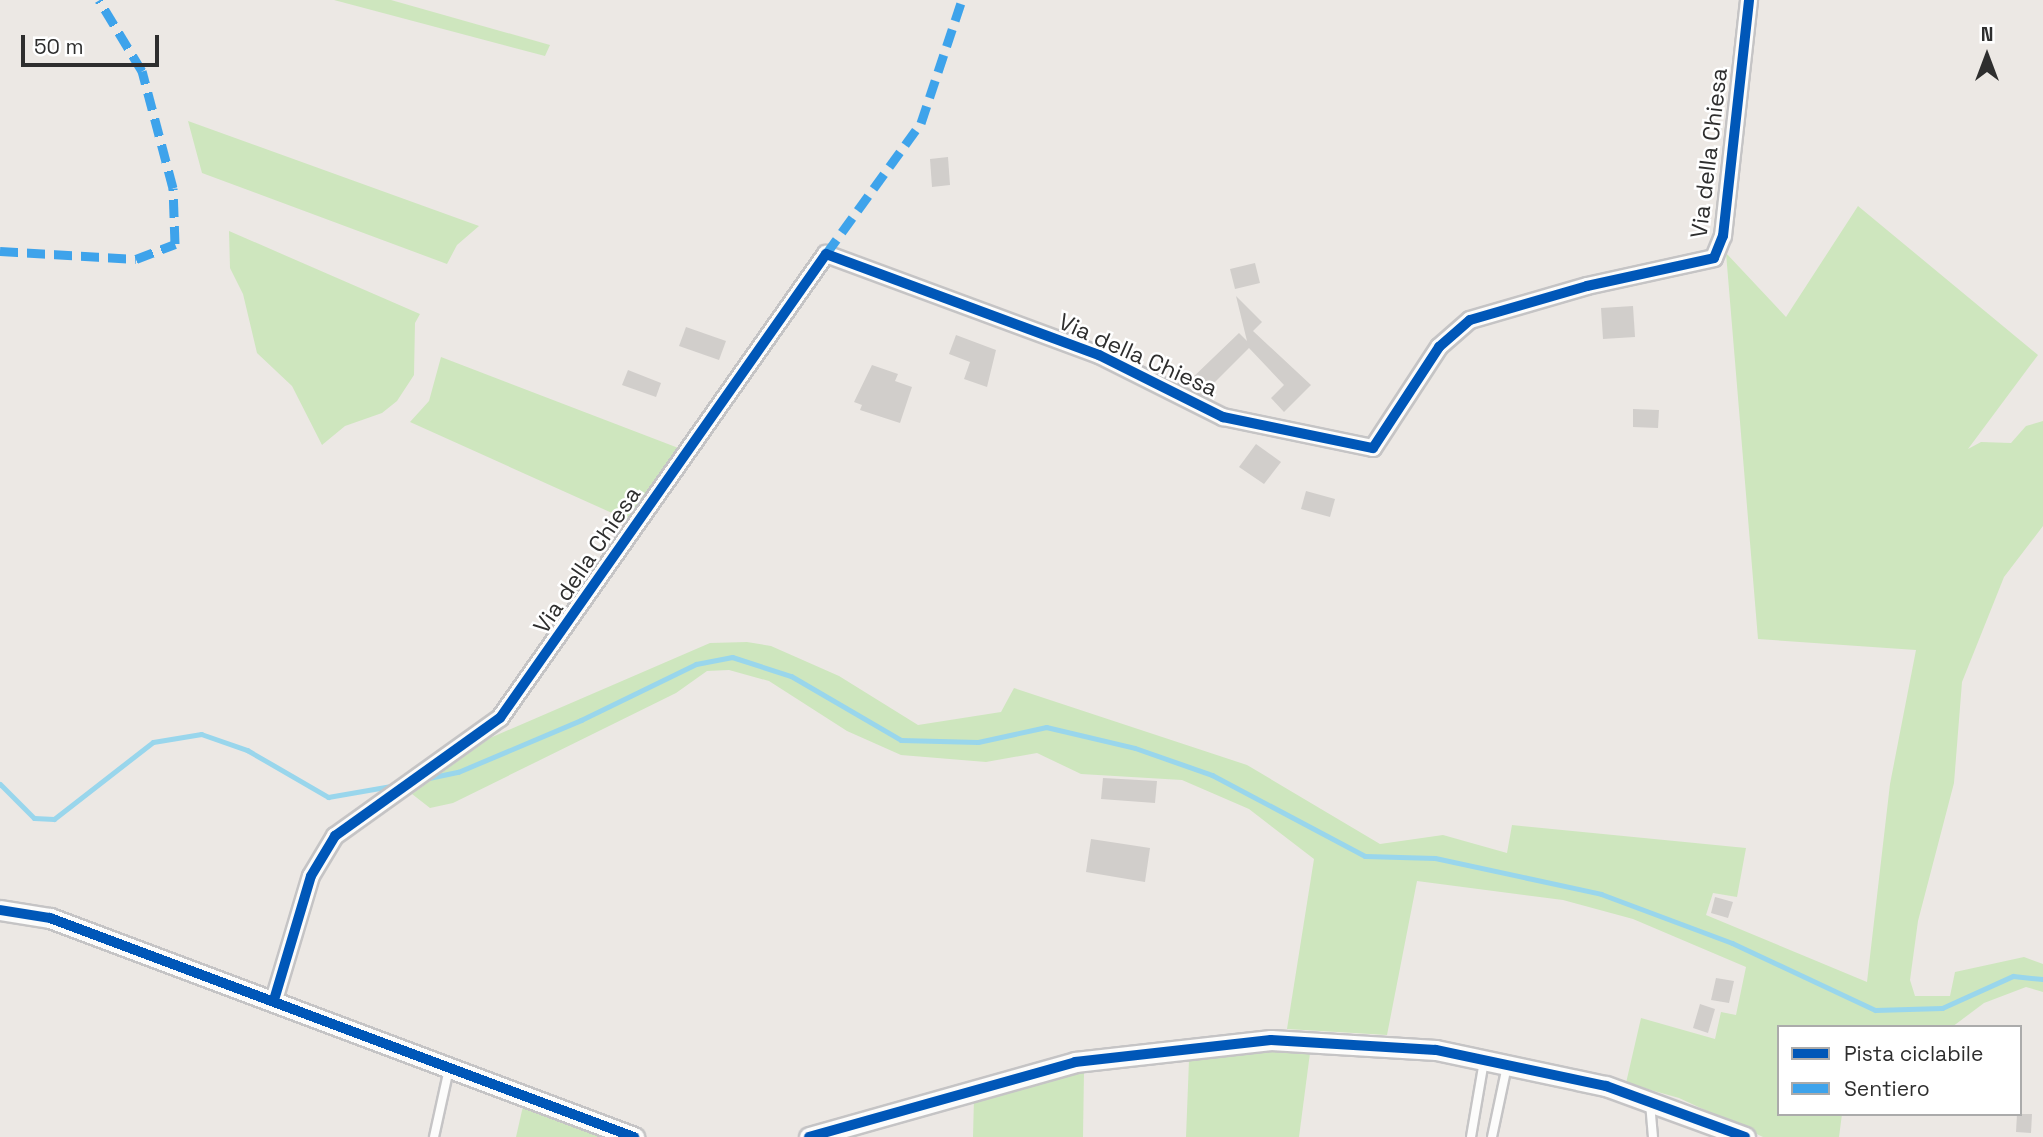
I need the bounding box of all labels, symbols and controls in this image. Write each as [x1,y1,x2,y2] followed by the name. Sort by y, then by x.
[24,21,163,65] scale bar
[1952,21,2022,91] north arrow
[1981,22,1993,47] text: N
[34,33,84,60] text: 50 m
[1685,66,1733,240] street label: Via della Chiesa
[1054,308,1222,402] street label: Via della Chiesa
[528,481,646,639] street label: Via della Chiesa
[1777,1025,2022,1116] legend
[1844,1040,1983,1067] text: Pista ciclabile
[1844,1075,1930,1102] text: Sentiero

